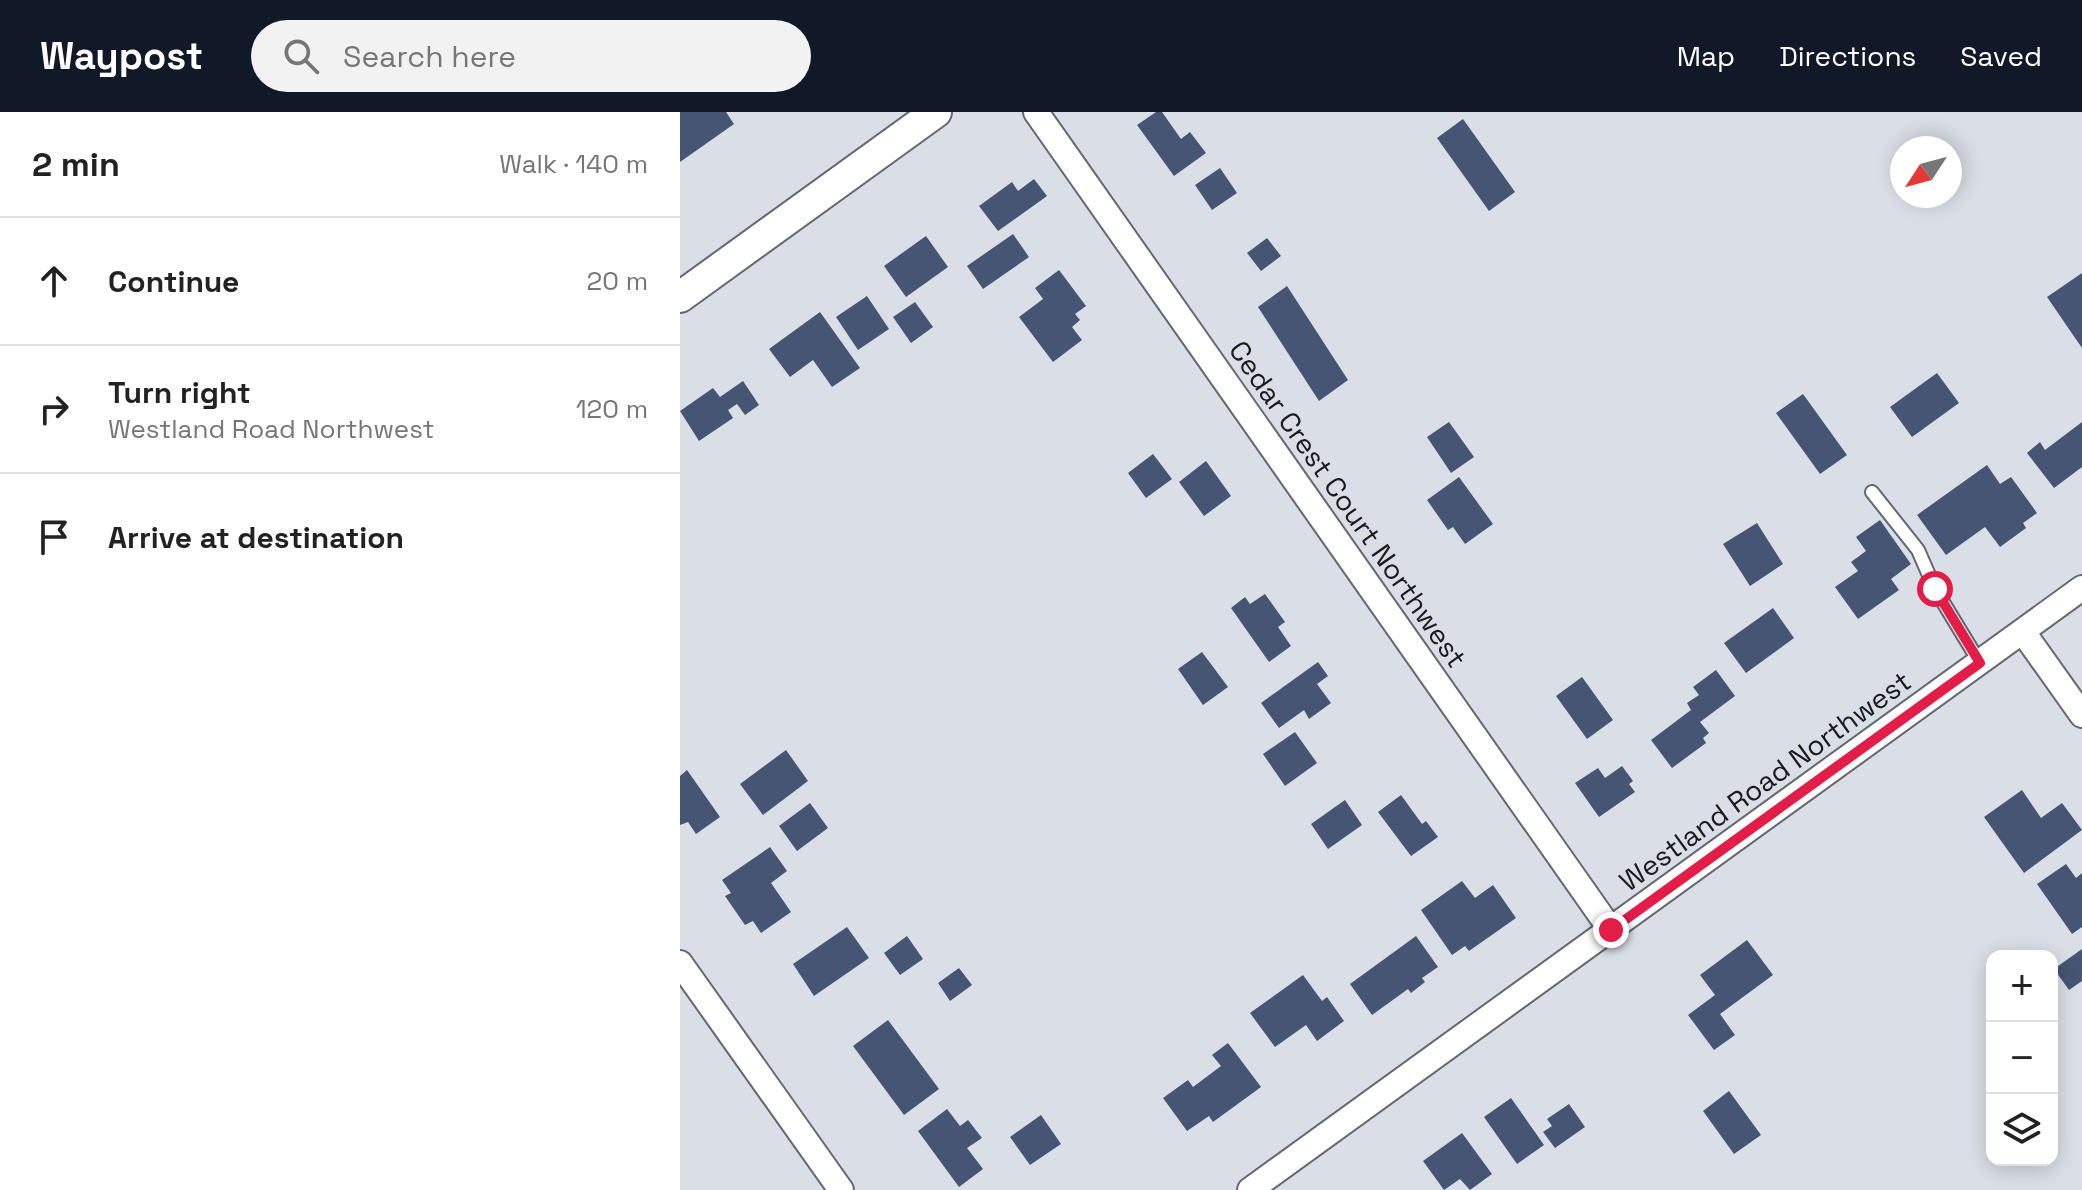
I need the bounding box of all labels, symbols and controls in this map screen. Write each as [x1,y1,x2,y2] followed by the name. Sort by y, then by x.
[251,20,811,92] search box
[40,32,203,80] text: Waypost
[279,34,323,78] icon: search
[343,37,516,76] text: Search here
[1677,38,1735,74] text: Map
[1779,38,1916,74] text: Directions
[1960,38,2042,74] text: Saved
[1890,136,1962,208] north arrow
[32,143,120,186] text: 2 min
[499,147,648,181] text: Walk · 140 m
[32,259,76,303] icon: ahead
[108,262,239,301] text: Continue
[587,264,648,298] text: 20 m
[1221,334,1475,674] street label: Cedar Crest Court Northwest
[108,373,251,412] text: Turn right
[32,387,76,431] icon: right
[576,392,648,426] text: 120 m
[108,412,435,446] text: Westland Road Northwest
[32,515,76,559] icon: arrive
[108,518,404,557] text: Arrive at destination
[1917,571,1953,607] route start
[1612,663,1918,899] street label: Westland Road Northwest
[1593,912,1629,948] route end
[1986,950,2058,1166] map controls
[1986,950,2058,1022] button: +
[1986,1022,2058,1094] button: −
[1986,1094,2058,1166] button: layers

